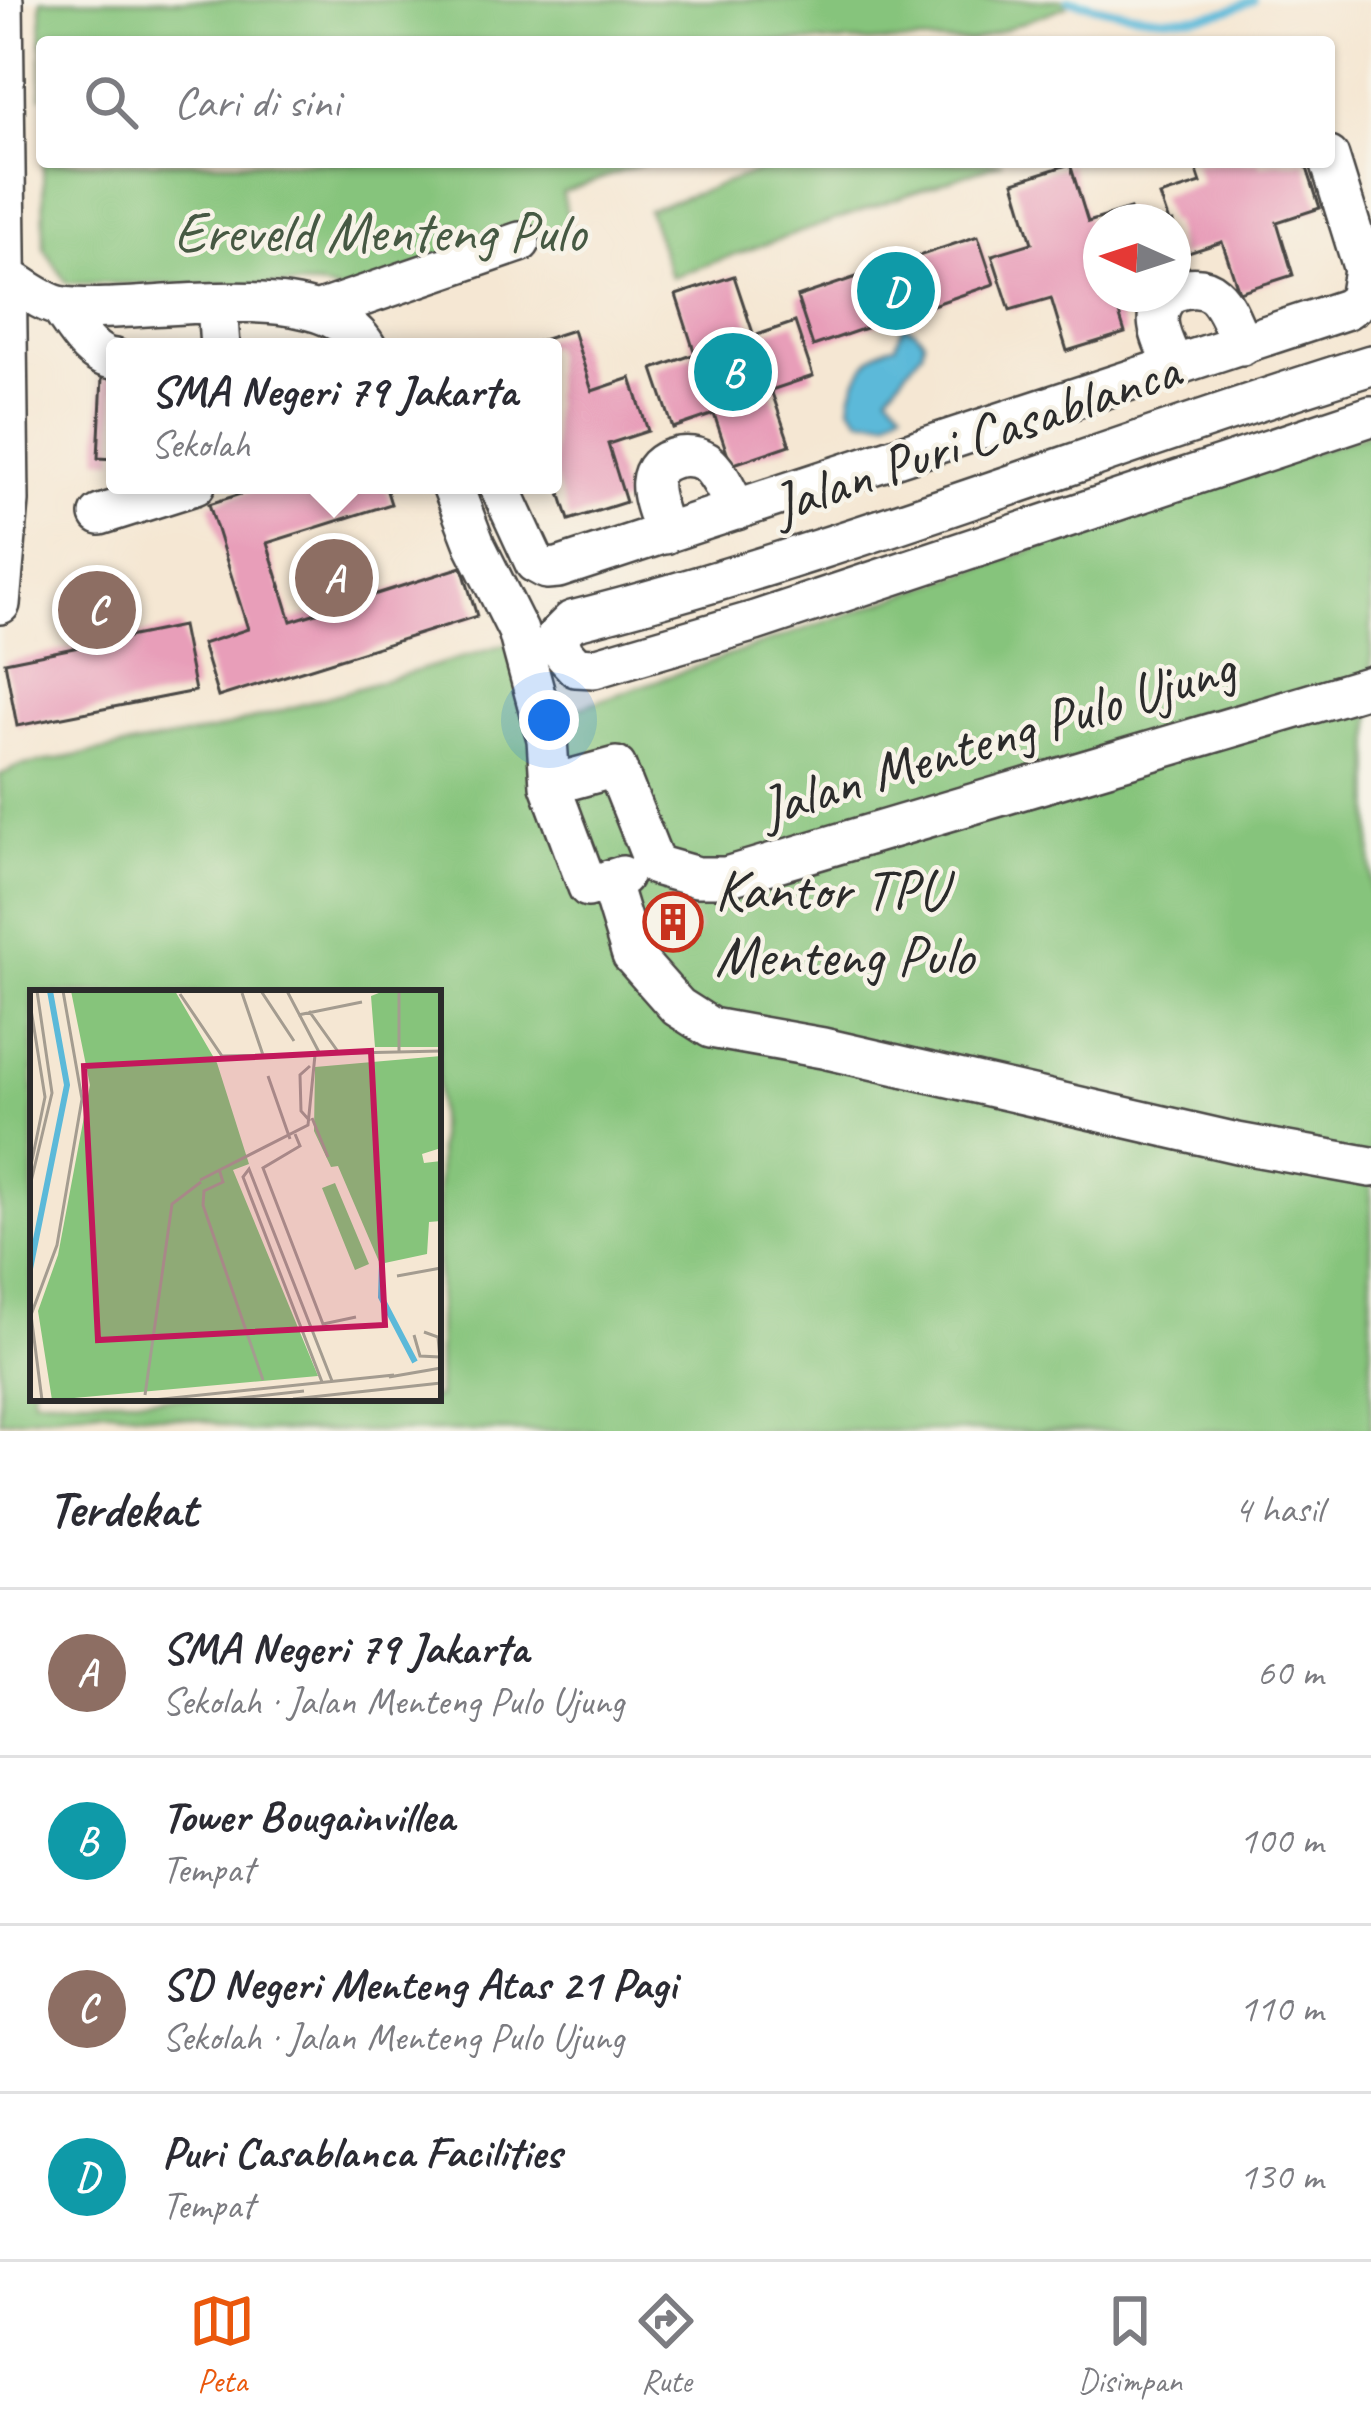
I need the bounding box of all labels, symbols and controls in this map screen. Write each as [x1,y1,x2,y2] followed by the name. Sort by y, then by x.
[36,36,1335,168] search box
[78,69,144,135] icon: search
[174,74,340,131] text: Cari di sini
[174,196,589,268] park label: Ereveld Menteng Pulo
[1083,204,1191,312] north arrow
[857,246,935,336] pin: D
[694,327,772,417] pin: B
[759,333,1191,541] street label: Jalan Puri Casablanca
[106,338,562,494] popup
[151,363,517,420] text: SMA Negeri 79 Jakarta
[151,420,250,469] text: Sekolah
[295,533,373,623] pin: A
[58,565,136,655] pin: C
[748,630,1246,844] street label: Jalan Menteng Pulo Ujung
[519,690,579,750] your location
[715,854,976,992] place label: Kantor TPU Menteng Pulo
[642,891,704,953] building icon: Kantor TPU Menteng Pulo
[30,990,441,1401] inset map
[48,1477,197,1541] text: Terdekat
[1234,1485,1323,1534] text: 4 hasil
[162,1620,528,1677] text: SMA Negeri 79 Jakarta
[77,1648,97,1697] text: A
[1257,1648,1323,1697] text: 60 m
[162,1677,624,1726] text: Sekolah · Jalan Menteng Pulo Ujung
[162,1788,454,1845] text: Tower Bougainvillea
[77,1816,97,1865] text: B
[1239,1816,1323,1865] text: 100 m
[162,1845,254,1894] text: Tempat
[162,1956,676,2013] text: SD Negeri Menteng Atas 21 Pagi
[78,1984,96,2033] text: C
[1239,1984,1323,2033] text: 110 m
[162,2013,624,2062] text: Sekolah · Jalan Menteng Pulo Ujung
[162,2124,561,2181] text: Puri Casablanca Facilities
[76,2152,98,2201] text: D
[1239,2152,1323,2201] text: 130 m
[162,2181,254,2230] text: Tempat
[189,2288,255,2402] tab: Peta
[633,2288,699,2402] tab: Rute
[1078,2288,1182,2402] tab: Disimpan

